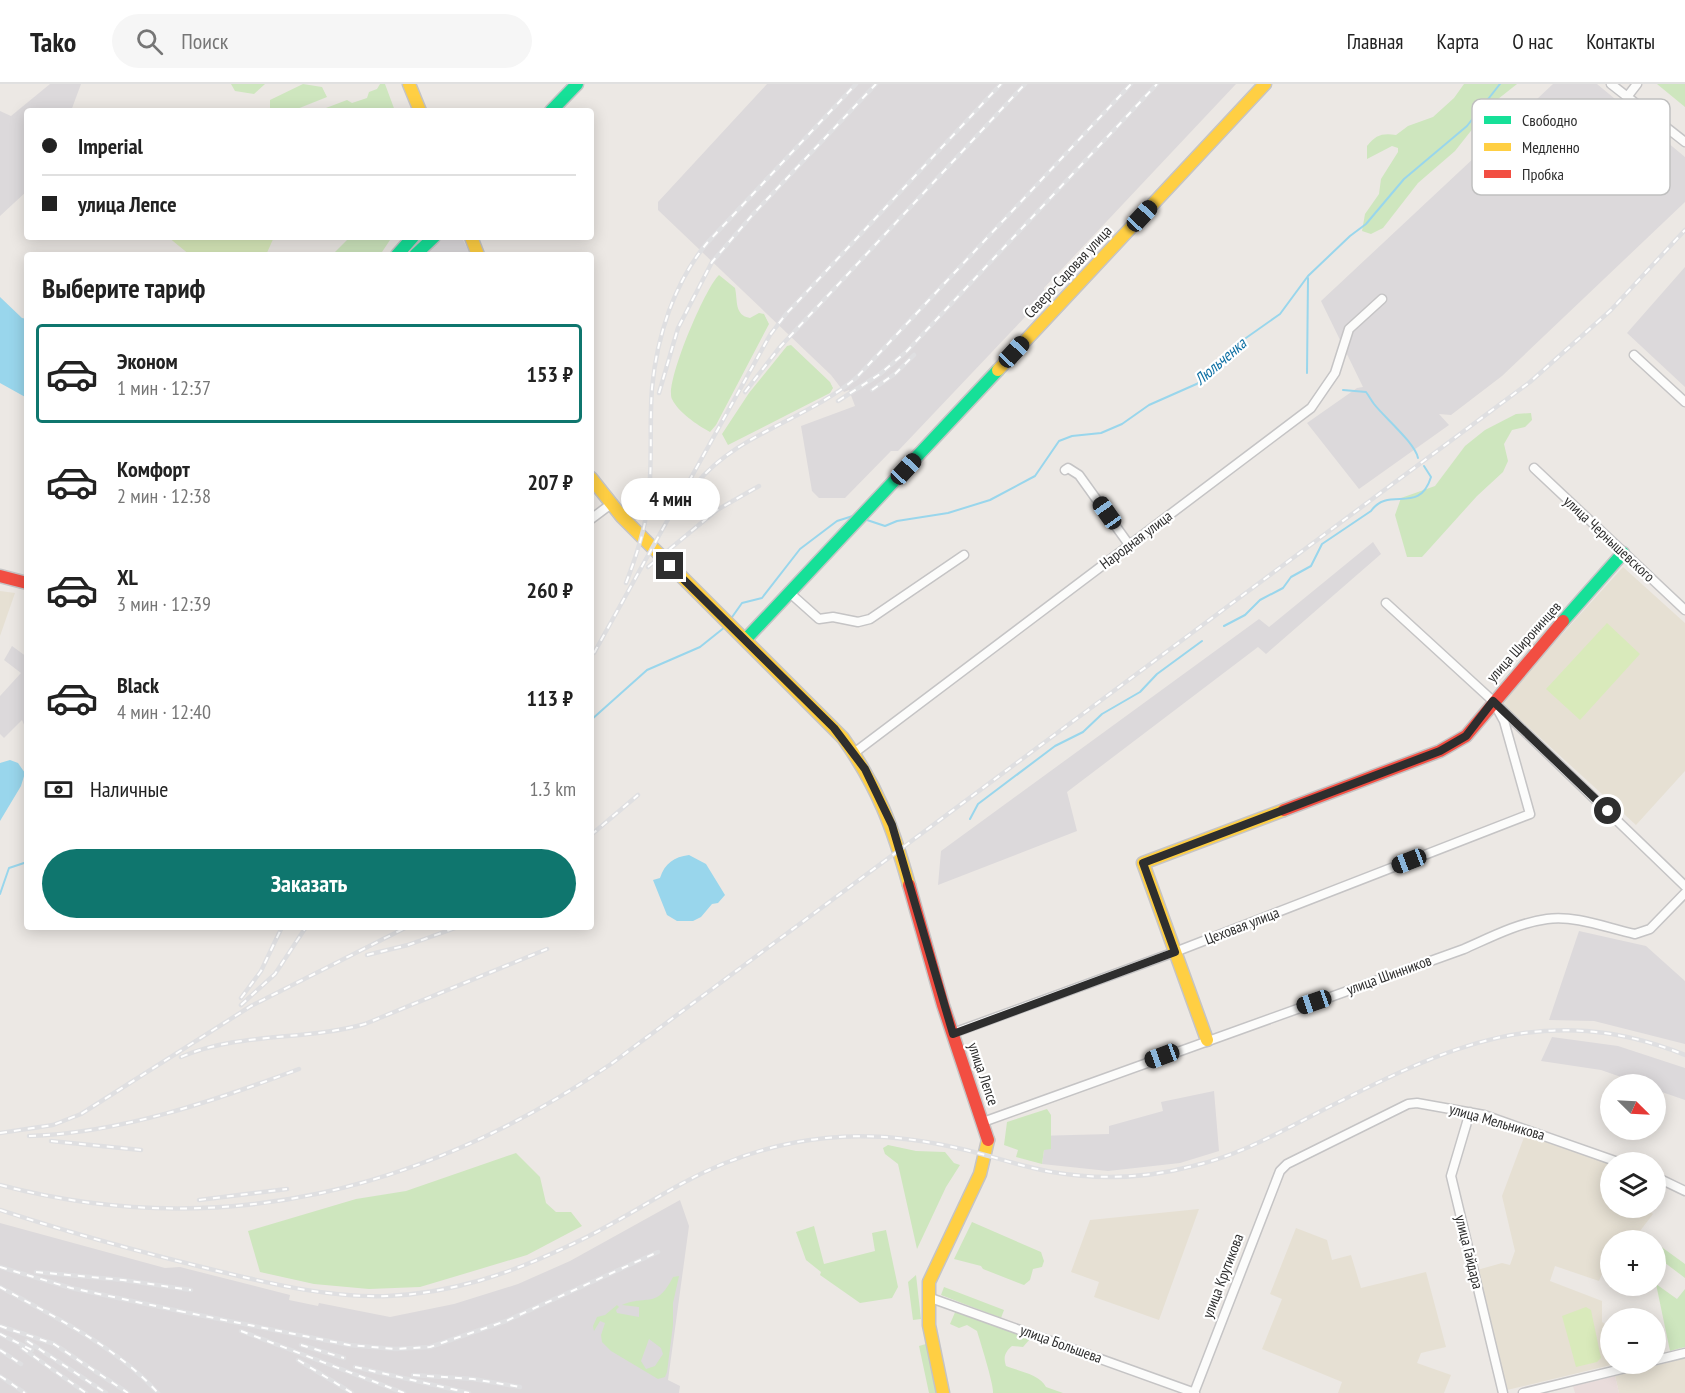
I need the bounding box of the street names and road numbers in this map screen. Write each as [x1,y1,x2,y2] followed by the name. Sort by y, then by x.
[1020,221,1115,322] street label: Северо-Садовая улица
[1560,491,1659,586] street label: улица Чернышевского
[1096,506,1176,573] street label: Народная улица
[1482,597,1565,686] street label: улица Широнинцев
[1202,903,1282,948] street label: Цеховая улица
[1344,950,1434,999] street label: улица Шинников
[964,1040,1003,1108] street label: улица Лепсе
[1447,1099,1547,1144] street label: улица Мельникова
[1451,1213,1488,1291] street label: улица Гайдара
[1198,1231,1247,1321] street label: улица Крутикова
[1018,1320,1105,1367] street label: улица Большева

